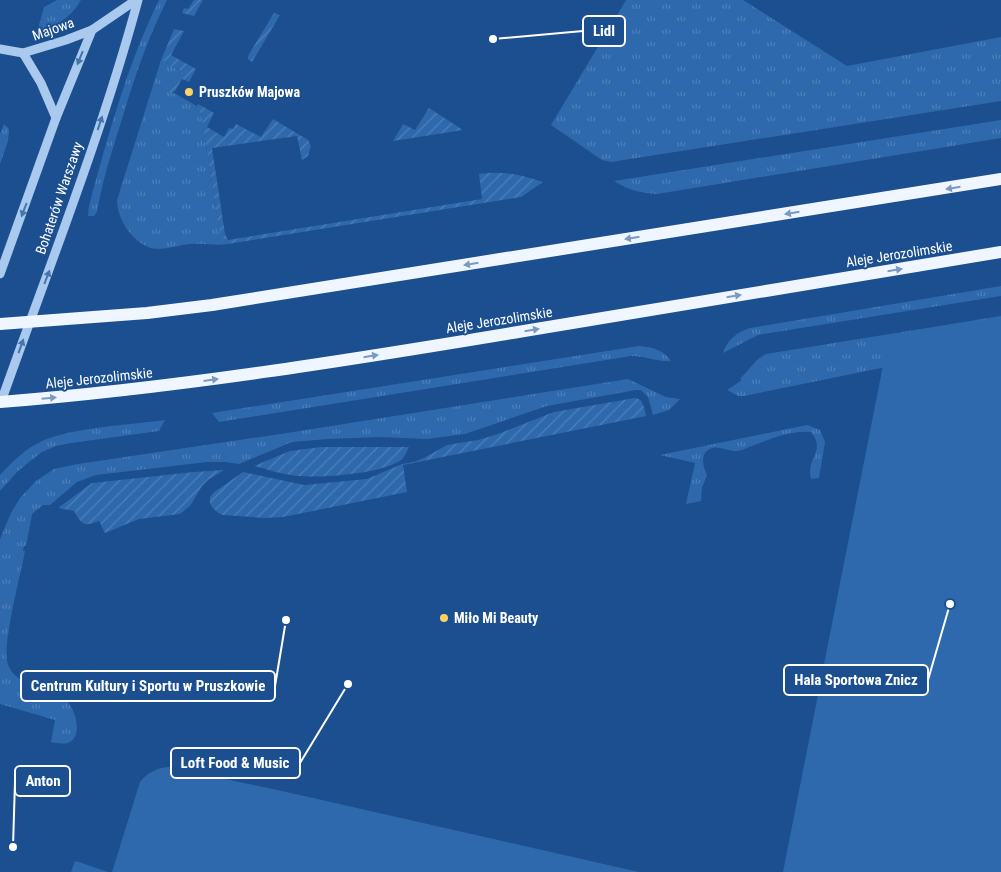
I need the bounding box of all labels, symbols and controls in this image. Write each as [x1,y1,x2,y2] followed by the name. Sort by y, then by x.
[30,14,76,44] street label: Majowa
[583,16,625,46] callout: Lidl
[593,22,615,40] text: Lidl
[76,51,84,66] one-way arrow
[199,84,300,100] place label: Pruszków Majowa
[183,86,195,98] marker: Pruszków Majowa
[97,116,105,131] one-way arrow
[32,140,86,256] street label: Bohaterów Warszawy
[945,184,961,192] one-way arrow
[19,203,27,217] one-way arrow
[784,209,800,217] one-way arrow
[624,234,640,242] one-way arrow
[845,238,954,270] street label: Aleje Jerozolimskie
[463,260,479,268] one-way arrow
[887,265,903,273] one-way arrow
[43,269,51,284] one-way arrow
[727,292,743,300] one-way arrow
[445,304,554,336] street label: Aleje Jerozolimskie
[524,325,540,333] one-way arrow
[17,338,25,353] one-way arrow
[364,352,380,360] one-way arrow
[45,364,154,392] street label: Aleje Jerozolimskie
[203,376,219,384] one-way arrow
[41,394,57,402] one-way arrow
[454,610,539,626] place label: Miło Mi Beauty
[438,612,450,624] marker: Miło Mi Beauty
[784,665,928,695] callout: Hala Sportowa Znicz
[21,671,275,701] callout: Centrum Kultury i Sportu w Pruszkowie
[794,671,918,689] text: Hala Sportowa Znicz
[31,677,265,695] text: Centrum Kultury i Sportu w Pruszkowie
[171,748,300,778] callout: Loft Food & Music
[181,754,289,772] text: Loft Food & Music
[15,766,70,796] callout: Anton
[25,772,61,790] text: Anton

